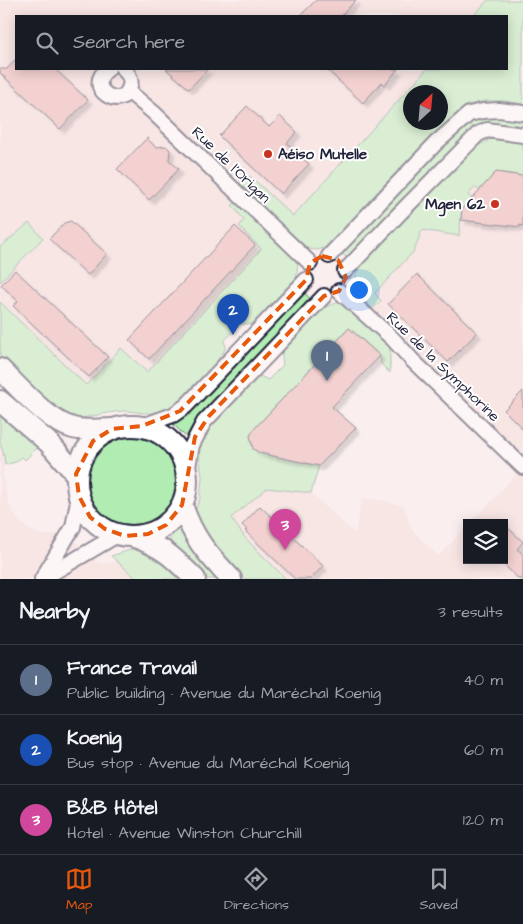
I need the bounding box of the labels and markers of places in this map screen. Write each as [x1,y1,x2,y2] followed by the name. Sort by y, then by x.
[278,144,367,165] place label: Aéiso Mutelle
[262,148,274,160] marker: Aéiso Mutelle
[425,194,485,217] place label: Mgen 62
[489,198,501,210] marker: Mgen 62
[217,294,249,335] pin: 2
[311,340,343,381] pin: 1
[269,509,301,550] pin: 3

